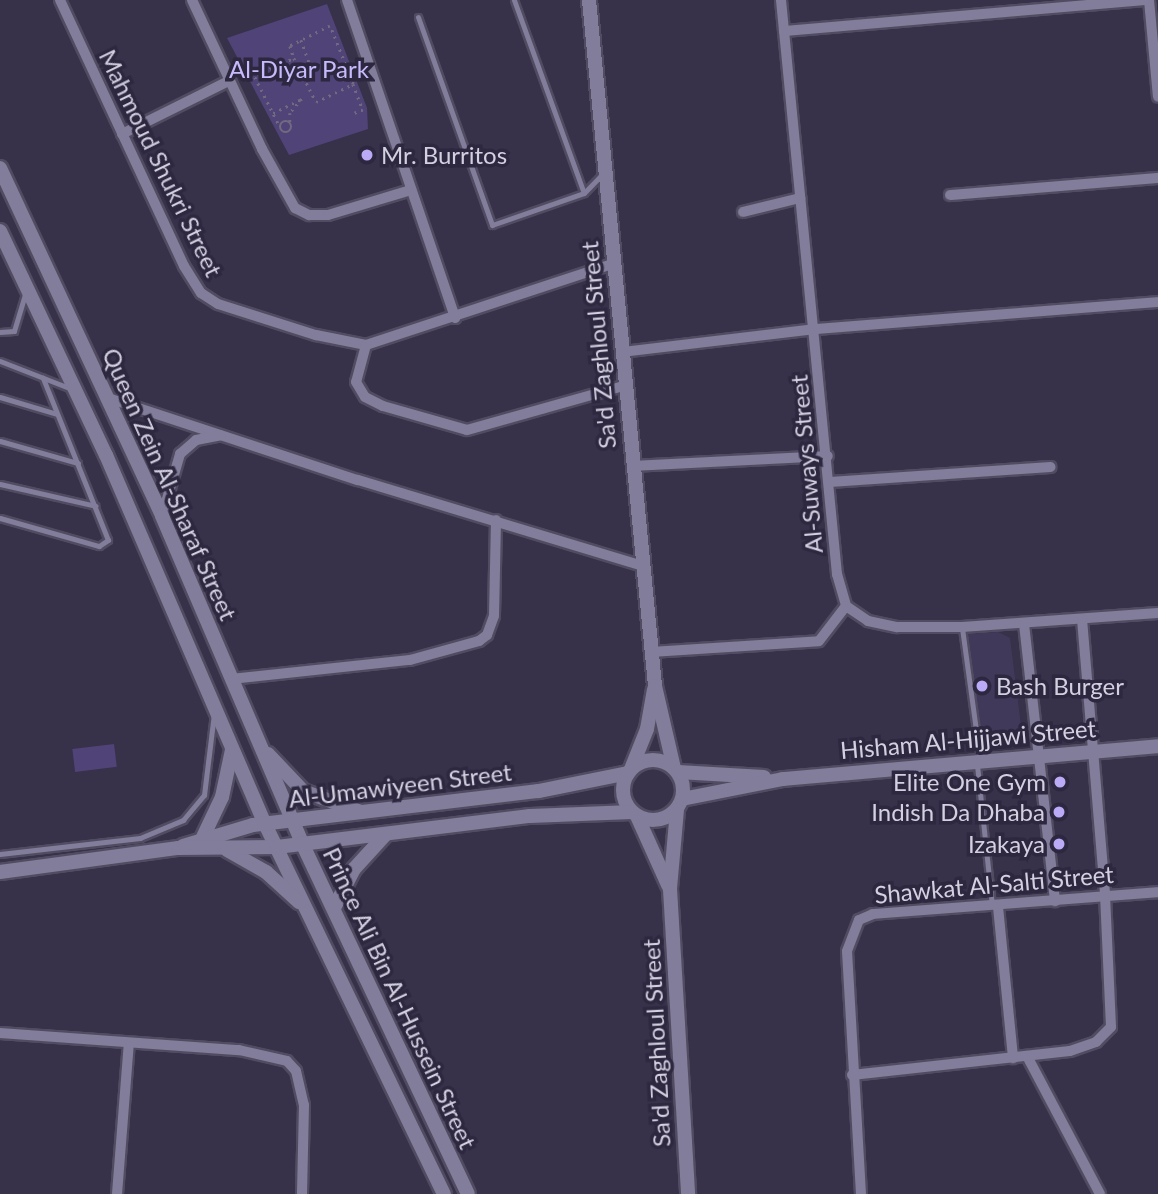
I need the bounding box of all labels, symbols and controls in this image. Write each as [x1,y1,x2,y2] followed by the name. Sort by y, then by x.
[93,45,229,281] street label: Mahmoud Shukri Street
[229,55,369,83] park label: Al-Diyar Park
[381,141,507,169] place label: Mr. Burritos
[359,147,375,163] marker: Mr. Burritos
[575,240,621,450] street label: Sa'd Zaghloul Street
[97,343,243,625] street label: Queen Zein Al-Sharaf Street
[784,373,828,555] street label: Al-Suways Street
[996,672,1124,700] place label: Bash Burger
[974,678,990,694] marker: Bash Burger
[838,713,1098,765] street label: Hisham Al-Hijjawi Street
[287,757,513,813] street label: Al-Umawiyeen Street
[893,768,1046,796] place label: Elite One Gym
[1052,774,1068,790] marker: Elite One Gym
[871,798,1045,826] place label: Indish Da Dhaba
[1051,804,1067,820] marker: Indish Da Dhaba
[968,830,1045,858] place label: Izakaya
[1051,836,1067,852] marker: Izakaya
[317,842,483,1154] street label: Prince Ali Bin Al-Hussein Street
[873,859,1115,909] street label: Shawkat Al-Salti Street
[636,938,676,1148] street label: Sa'd Zaghloul Street

